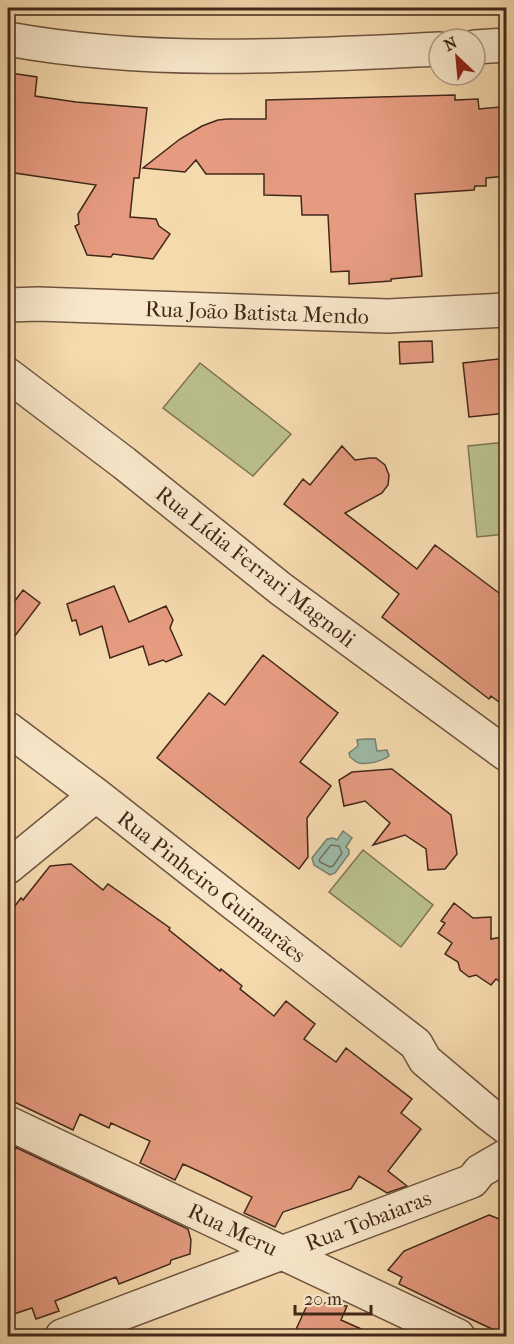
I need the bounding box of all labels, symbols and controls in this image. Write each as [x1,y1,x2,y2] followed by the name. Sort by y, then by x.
[427,27,487,87] north arrow
[441,32,461,55] text: N
[144,296,369,330] street label: Rua João Batista Mendo
[150,481,361,653] street label: Rua Lídia Ferrari Magnoli
[112,805,311,968] street label: Rua Pinheiro Guimarães
[302,1185,435,1257] street label: Rua Tobaiaras
[184,1198,282,1262] street label: Rua Meru
[295,1278,372,1316] scale bar
[304,1289,342,1310] text: 20 m

